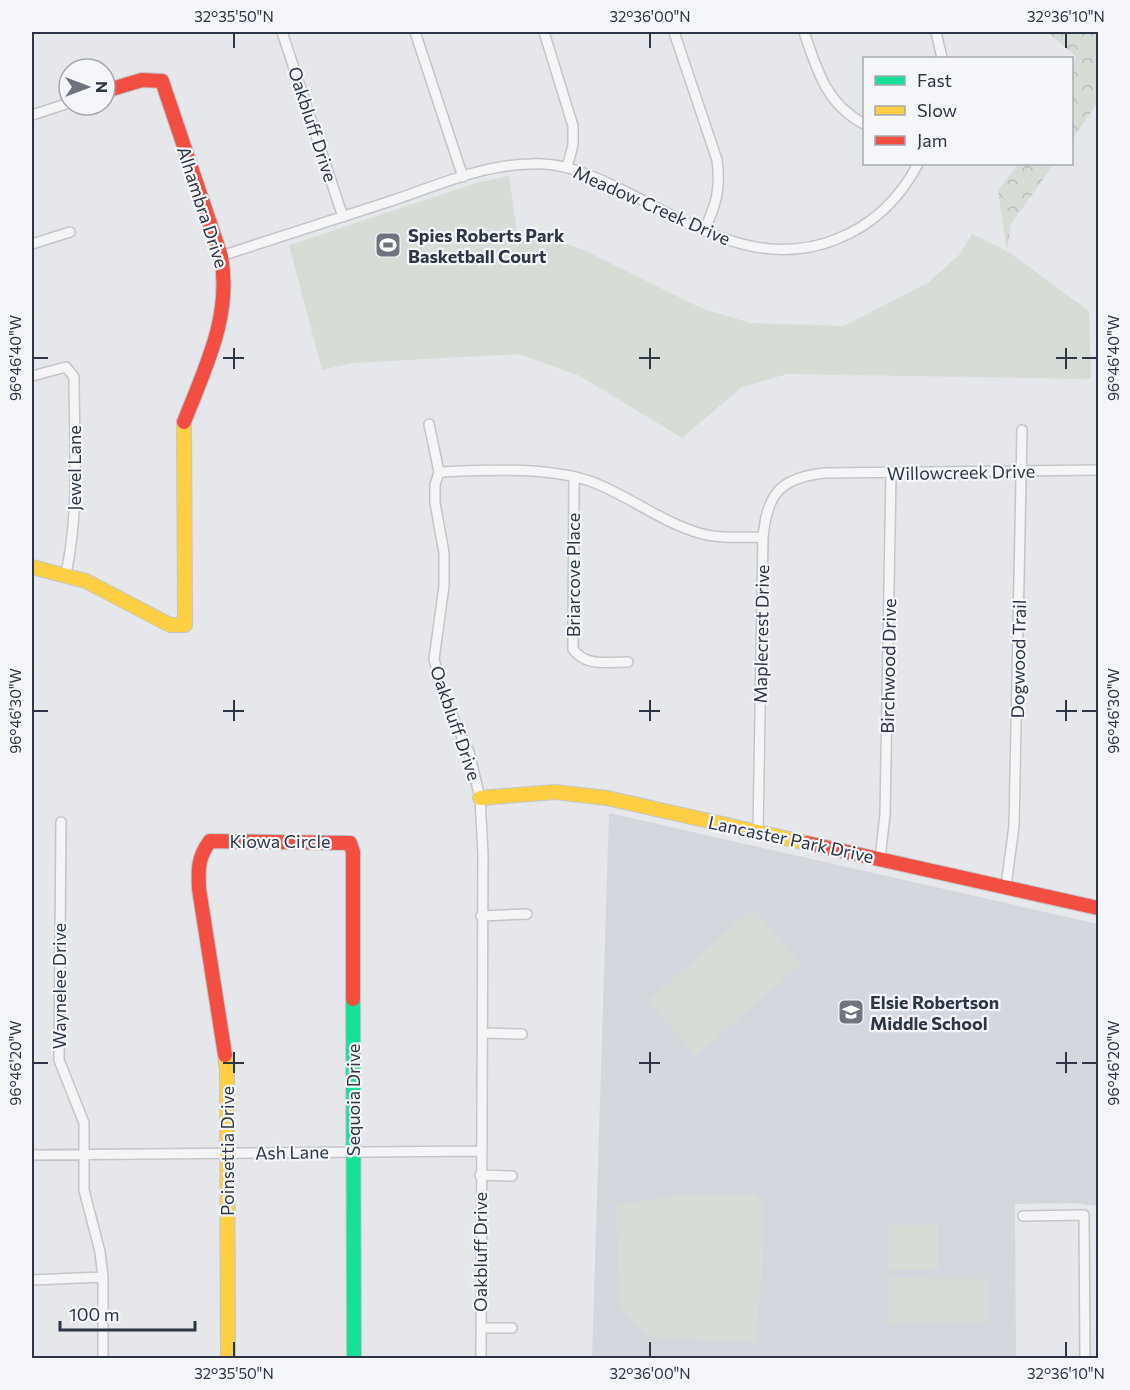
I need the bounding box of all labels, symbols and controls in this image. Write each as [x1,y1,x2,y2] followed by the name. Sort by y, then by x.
[194,7,274,25] text: 32°35'50"N
[609,7,691,25] text: 32°36'00"N
[1027,7,1105,25] text: 32°36'10"N
[57,57,117,117] north arrow
[863,57,1073,165] legend
[284,64,342,184] street label: Oakbluff Drive
[917,69,952,91] text: Fast
[93,81,112,93] text: N
[917,99,957,121] text: Slow
[917,129,947,151] text: Jam
[173,143,233,271] street label: Alhambra Drive
[570,160,734,250] street label: Meadow Creek Drive
[408,224,565,267] place label: Spies Roberts Park Basketball Court
[373,230,403,260] sports icon: Spies Roberts Park Basketball Court
[6,315,24,401] text: 96°46'40"W
[1104,315,1122,401] text: 96°46'40"W
[63,425,85,511] street label: Jewel Lane
[887,460,1035,484] street label: Willowcreek Drive
[562,513,584,637] street label: Briarcove Place
[749,564,773,704] street label: Maplecrest Drive
[876,598,900,734] street label: Birchwood Drive
[1006,599,1030,719] street label: Dogwood Trail
[426,663,486,783] street label: Oakbluff Drive
[6,668,24,754] text: 96°46'30"W
[1104,668,1122,754] text: 96°46'30"W
[706,811,876,867] street label: Lancaster Park Drive
[229,830,331,852] street label: Kiowa Circle
[48,923,70,1049] street label: Waynelee Drive
[870,991,999,1034] place label: Elsie Robertson Middle School
[836,997,866,1027] school or university icon: Elsie Robertson Middle School
[6,1020,24,1106] text: 96°46'20"W
[1104,1020,1122,1106] text: 96°46'20"W
[342,1044,364,1156] street label: Sequoia Drive
[216,1086,238,1216] street label: Poinsettia Drive
[255,1140,329,1164] street label: Ash Lane
[469,1192,491,1312] street label: Oakbluff Drive
[60,1294,195,1332] scale bar
[69,1303,119,1325] text: 100 m
[194,1364,274,1382] text: 32°35'50"N
[609,1364,691,1382] text: 32°36'00"N
[1027,1364,1105,1382] text: 32°36'10"N

